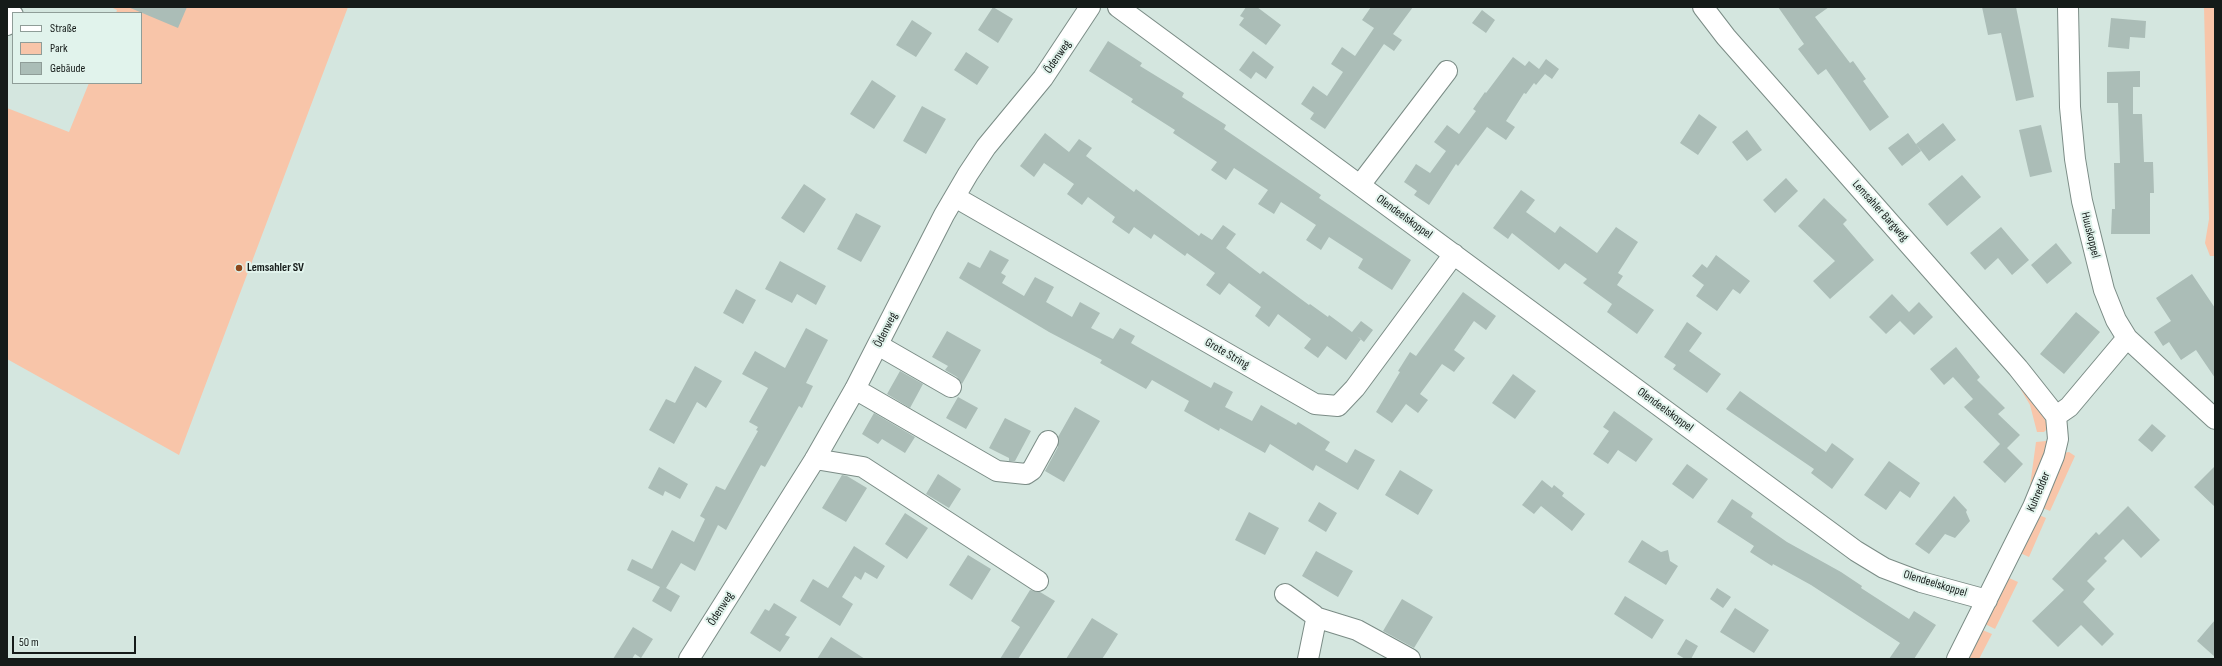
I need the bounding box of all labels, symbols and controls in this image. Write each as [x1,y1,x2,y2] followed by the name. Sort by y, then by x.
[12,12,142,84] legend
[50,21,77,36] text: Straße
[1041,38,1075,76] street label: Ödenweg
[50,41,68,56] text: Park
[50,61,85,76] text: Gebäude
[1849,177,1911,245] street label: Lemsahler Bargweg
[1373,192,1435,242] street label: Olendeelskoppel
[2077,211,2103,259] street label: Huuskoppel
[247,261,304,275] place label: Lemsahler SV
[234,263,244,273] marker: Lemsahler SV
[871,310,901,350] street label: Ödenweg
[1202,336,1252,372] street label: Grote String
[1634,385,1696,435] street label: Olendeelskoppel
[2024,470,2054,514] street label: Kuhredder
[1901,568,1969,600] street label: Olendeelskoppel
[705,589,737,629] street label: Ödenweg
[14,628,138,654] scale bar
[19,635,39,650] text: 50 m

